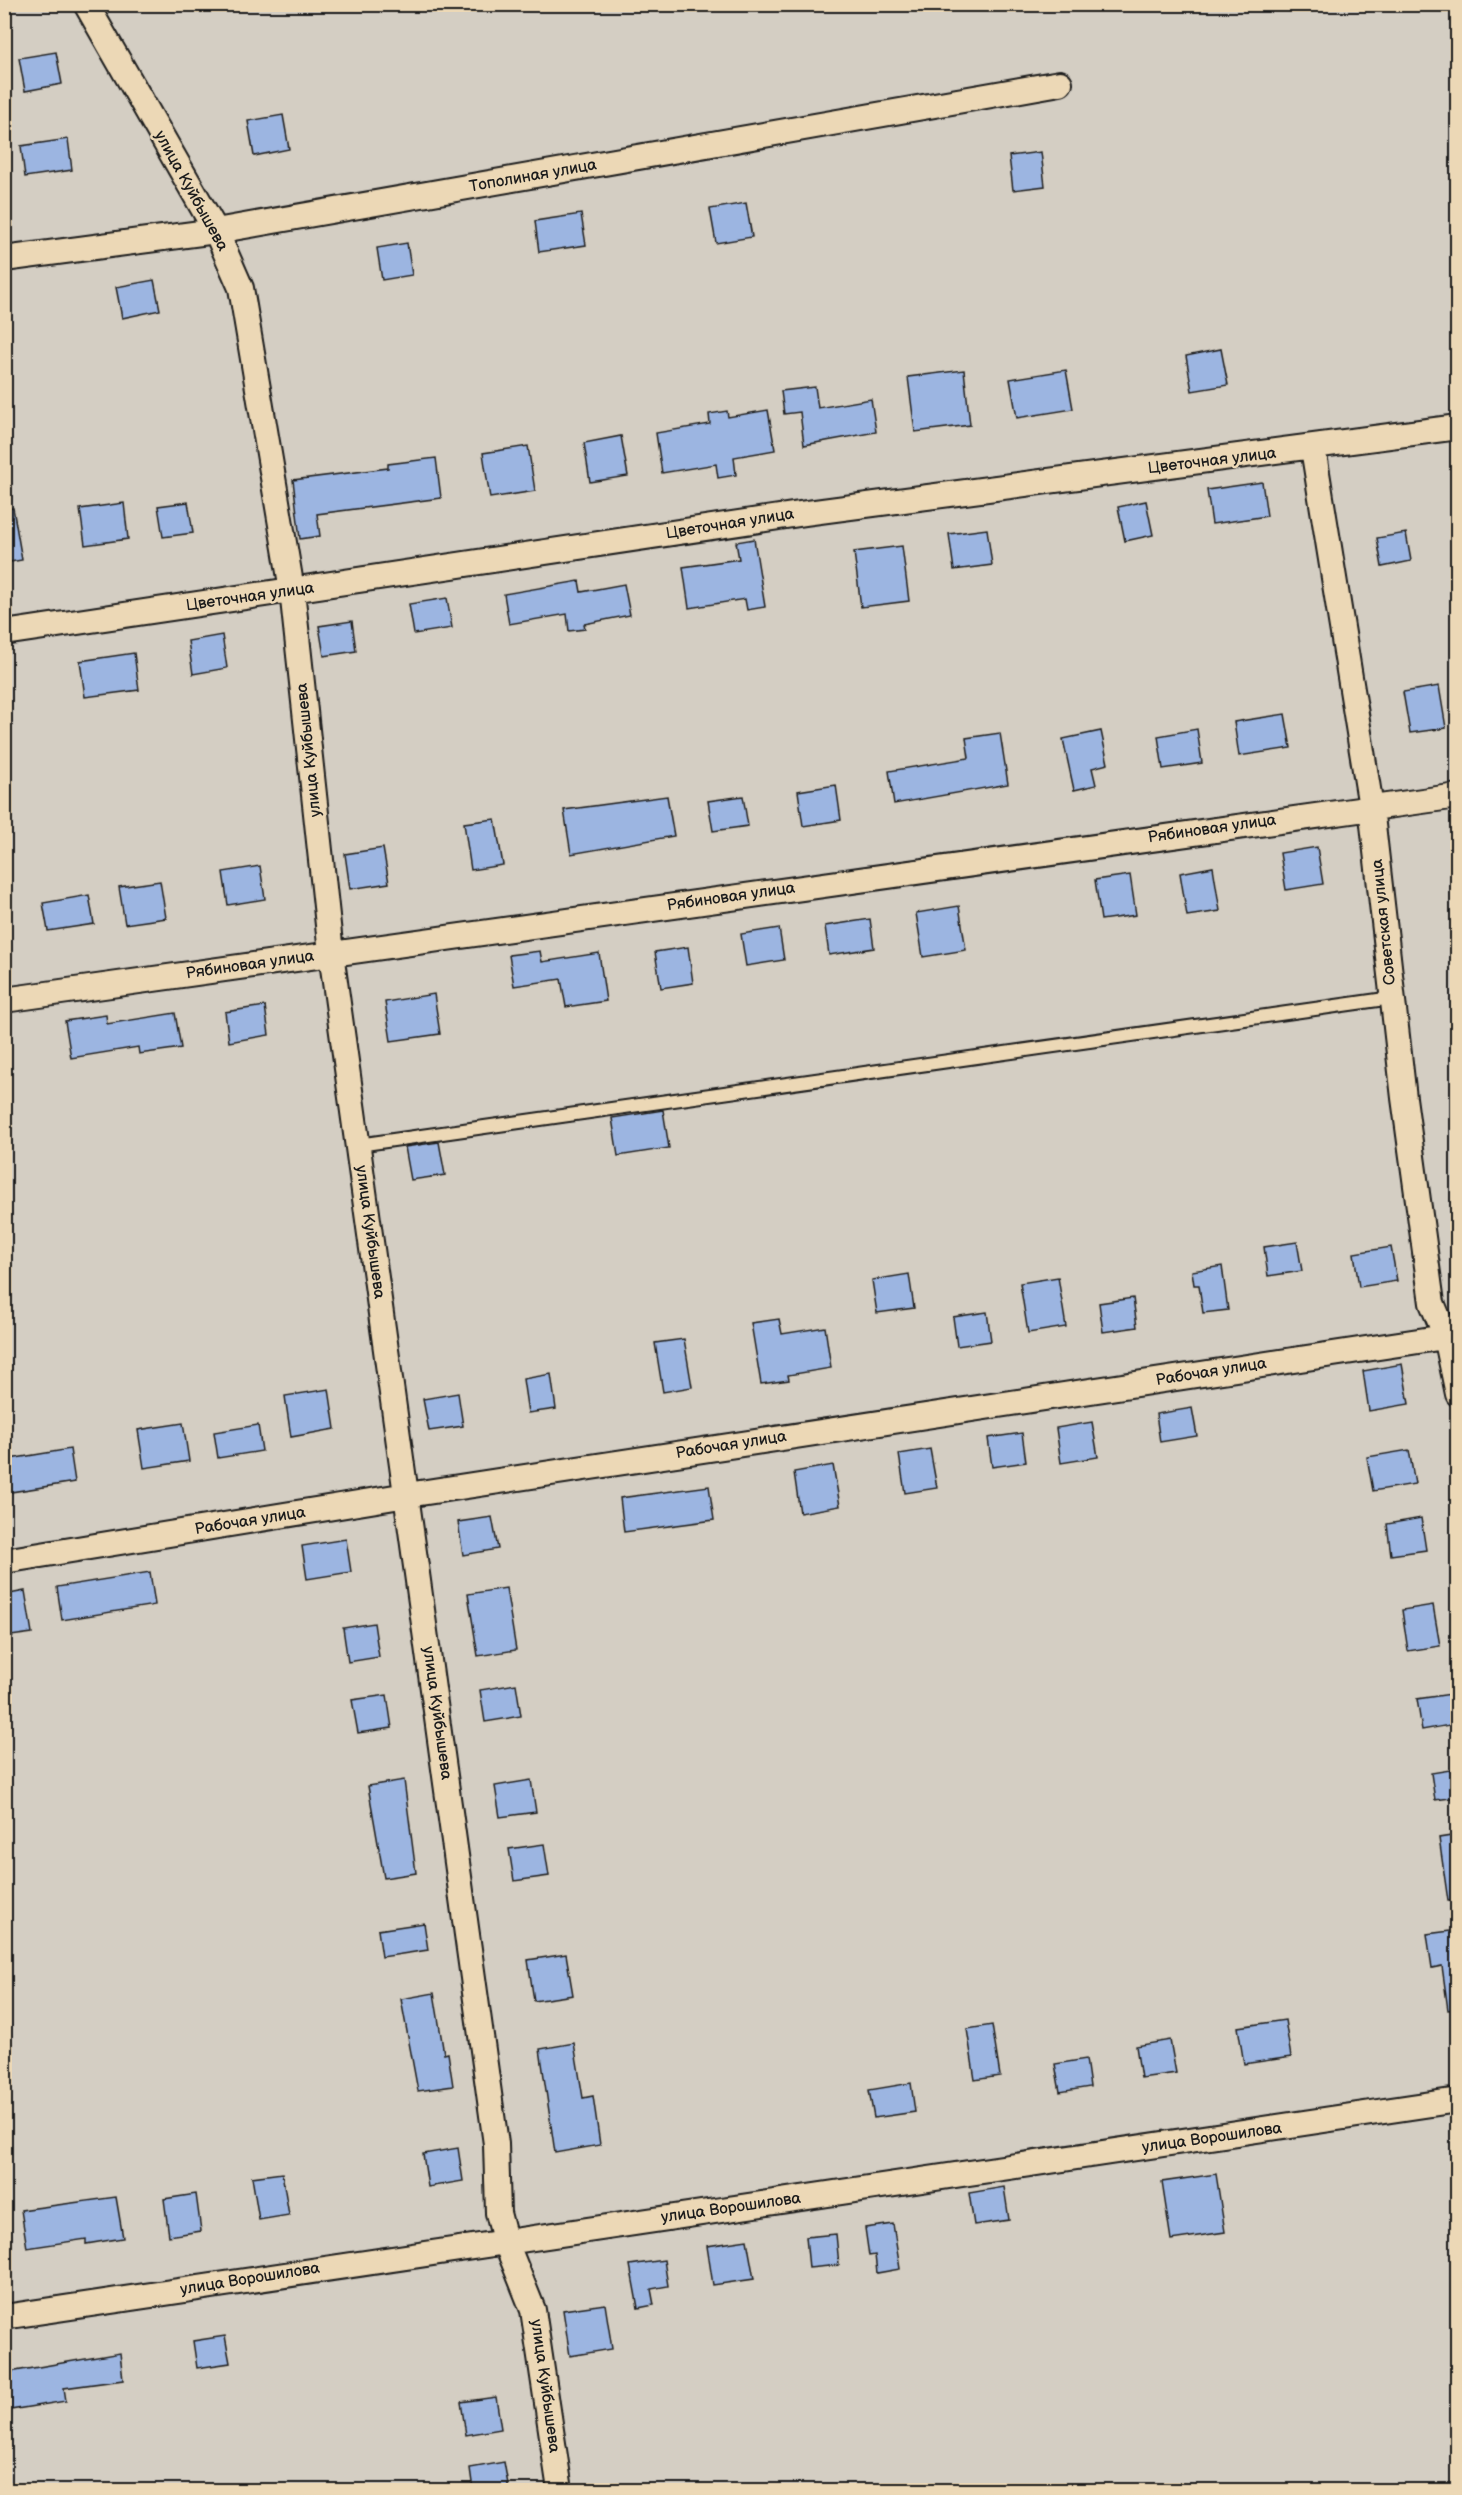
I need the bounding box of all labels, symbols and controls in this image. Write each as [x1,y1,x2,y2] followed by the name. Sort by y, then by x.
[150,127,232,255] street label: улица Куйбышева
[468,155,599,197] street label: Тополиная улица
[1147,444,1278,478] street label: Цветочная улица
[665,504,796,543] street label: Цветочная улица
[185,579,316,615] street label: Цветочная улица
[292,681,325,818] street label: улица Куйбышева
[1147,811,1278,847] street label: Рябиновая улица
[1368,858,1400,986] street label: Советская улица
[666,879,797,915] street label: Рябиновая улица
[185,947,316,983] street label: Рябиновая улица
[351,1164,389,1301] street label: улица Куйбышева
[1154,1354,1268,1390] street label: Рабочая улица
[674,1427,788,1463] street label: Рабочая улица
[193,1503,307,1539] street label: Рабочая улица
[418,1645,456,1782] street label: улица Куйбышева
[1141,2119,1284,2157] street label: улица Ворошилова
[660,2189,803,2227] street label: улица Ворошилова
[179,2259,322,2299] street label: улица Ворошилова
[526,2318,564,2455] street label: улица Куйбышева

